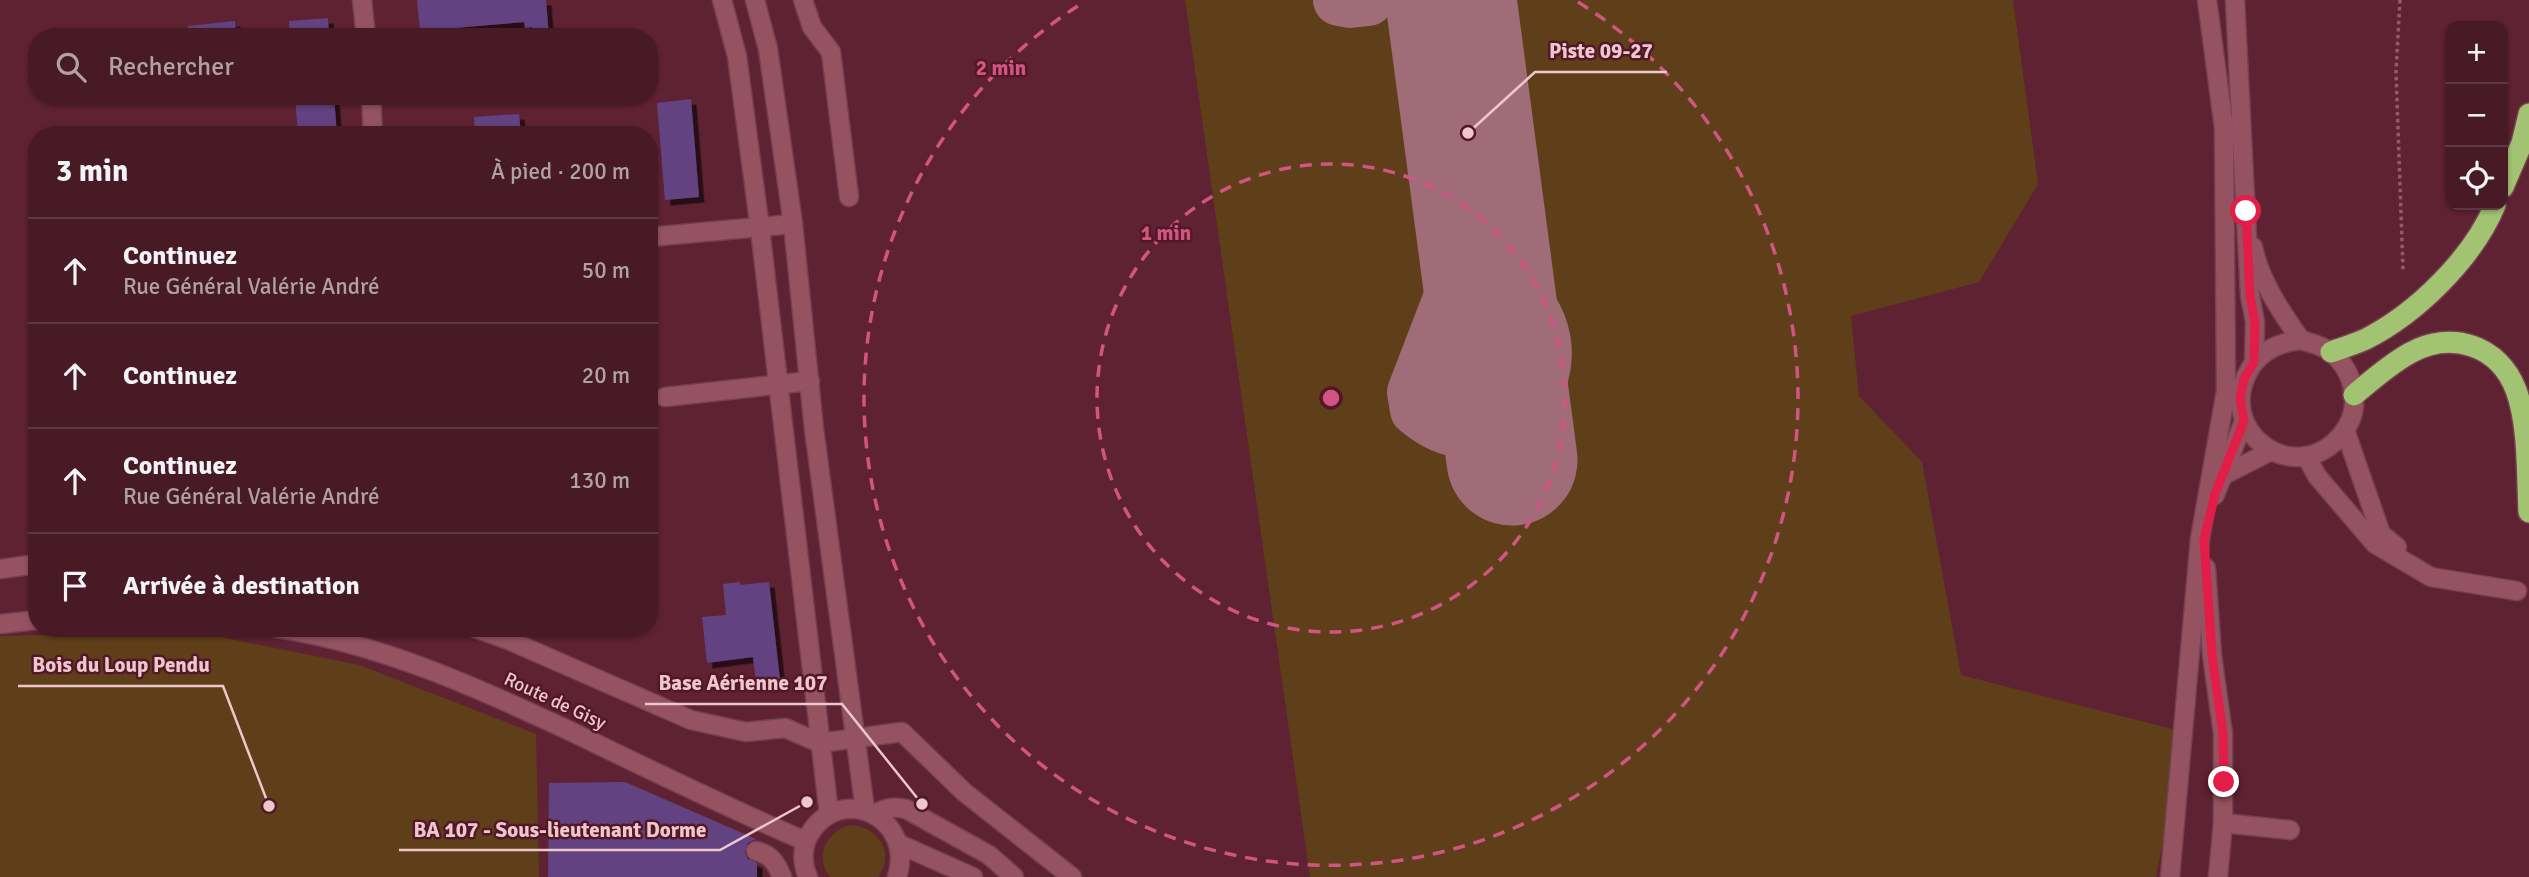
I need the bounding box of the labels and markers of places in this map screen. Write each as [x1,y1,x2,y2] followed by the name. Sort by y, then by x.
[1535,30,1667,72] callout: Piste 09-27
[1319,386,1343,410] centre of rings
[18,644,223,686] callout: Bois du Loup Pendu
[645,662,842,704] callout: Base Aérienne 107
[399,808,720,850] callout: BA 107 - Sous-lieutenant Dorme

